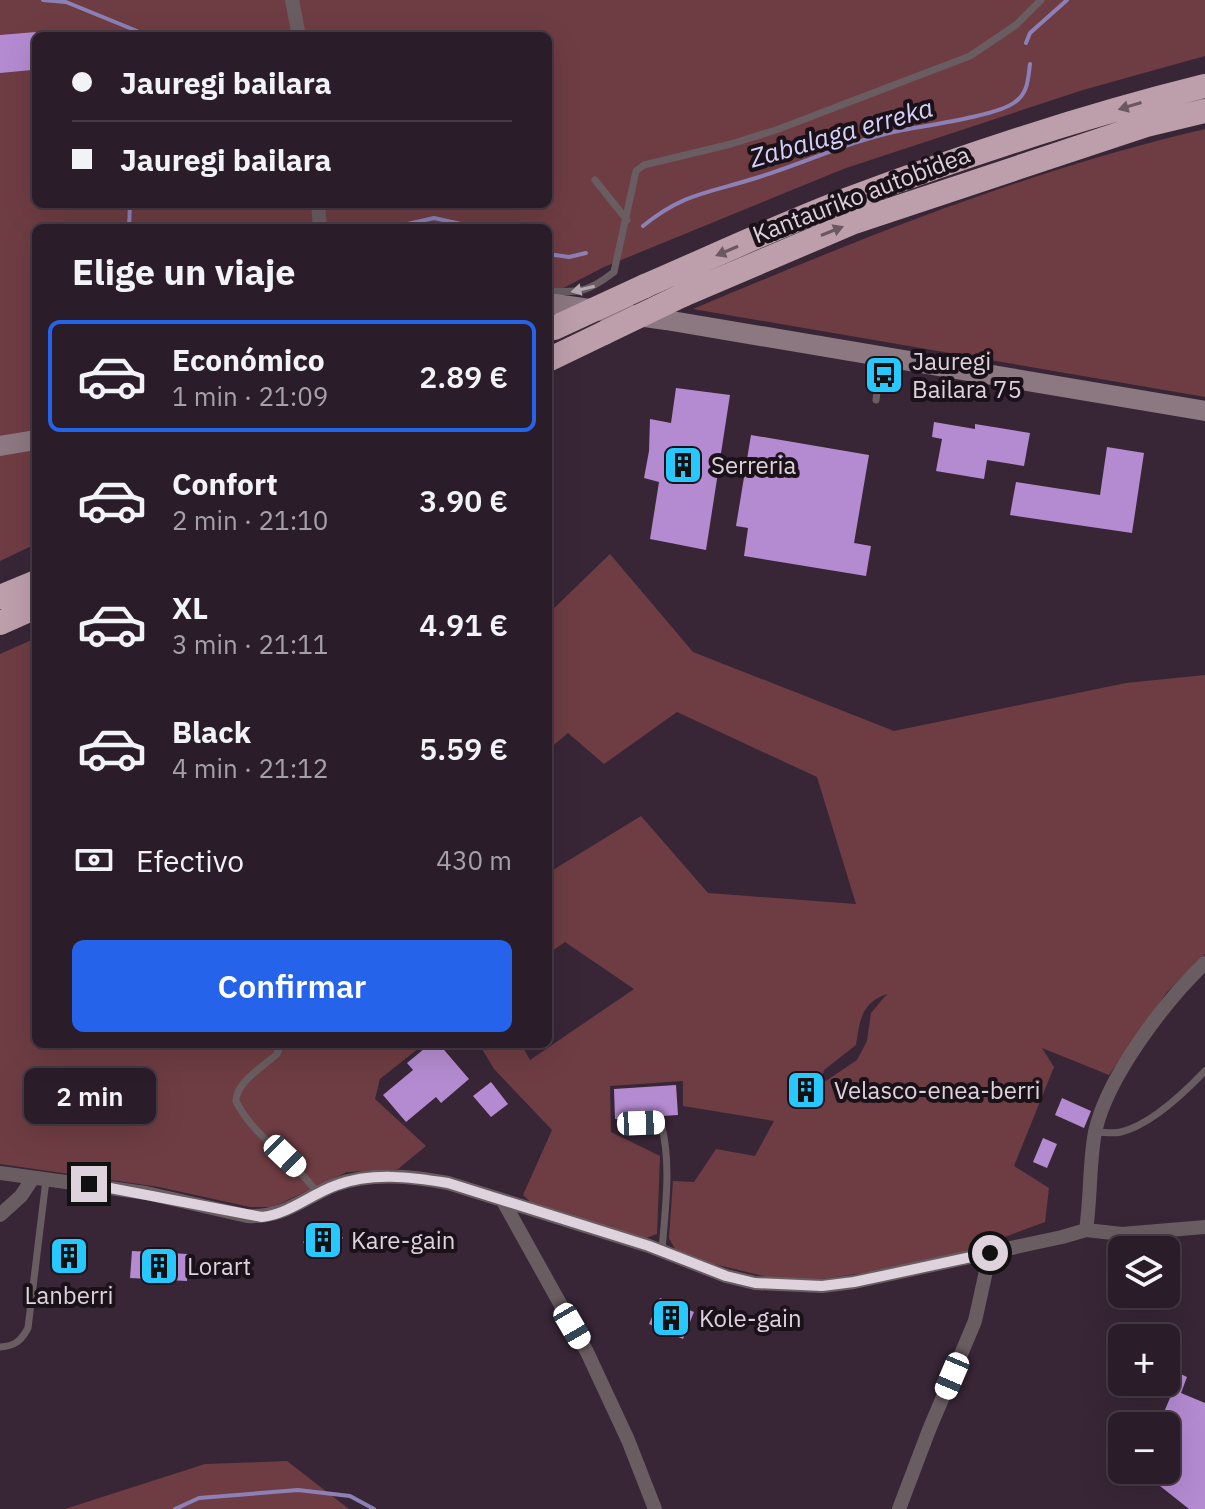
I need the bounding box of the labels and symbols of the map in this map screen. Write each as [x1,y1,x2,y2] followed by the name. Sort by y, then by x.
[744,90,937,175] water label: Zabalaga erreka
[1117,100,1141,112] one-way arrow
[748,138,974,250] street label: Kantauriko autobidea
[820,225,844,238] one-way arrow
[715,244,739,257] one-way arrow
[570,283,595,296] one-way arrow
[912,345,1022,405] place label: Jauregi Bailara 75
[863,354,905,396] bus stop icon: Jauregi Bailara 75
[662,444,704,486] building icon: Serreria
[711,449,797,481] place label: Serreria
[23,1068,155,1124] callout: 2 min
[785,1069,827,1111] building icon: Velasco-enea-berri
[834,1074,1041,1106] place label: Velasco-enea-berri
[617,1110,665,1136] car
[259,1131,311,1181] car
[71,1166,107,1202] route end
[302,1219,344,1261] building icon: Kare-gain
[351,1224,455,1256] place label: Kare-gain
[48,1235,90,1277] building icon: Lanberri
[972,1235,1008,1271] route start
[138,1245,180,1287] building icon: Lorart
[187,1250,251,1282] place label: Lorart
[24,1279,114,1311] place label: Lanberri
[650,1297,692,1339] building icon: Kole-gain
[550,1299,594,1353] car
[699,1302,802,1334] place label: Kole-gain
[932,1349,972,1403] car

